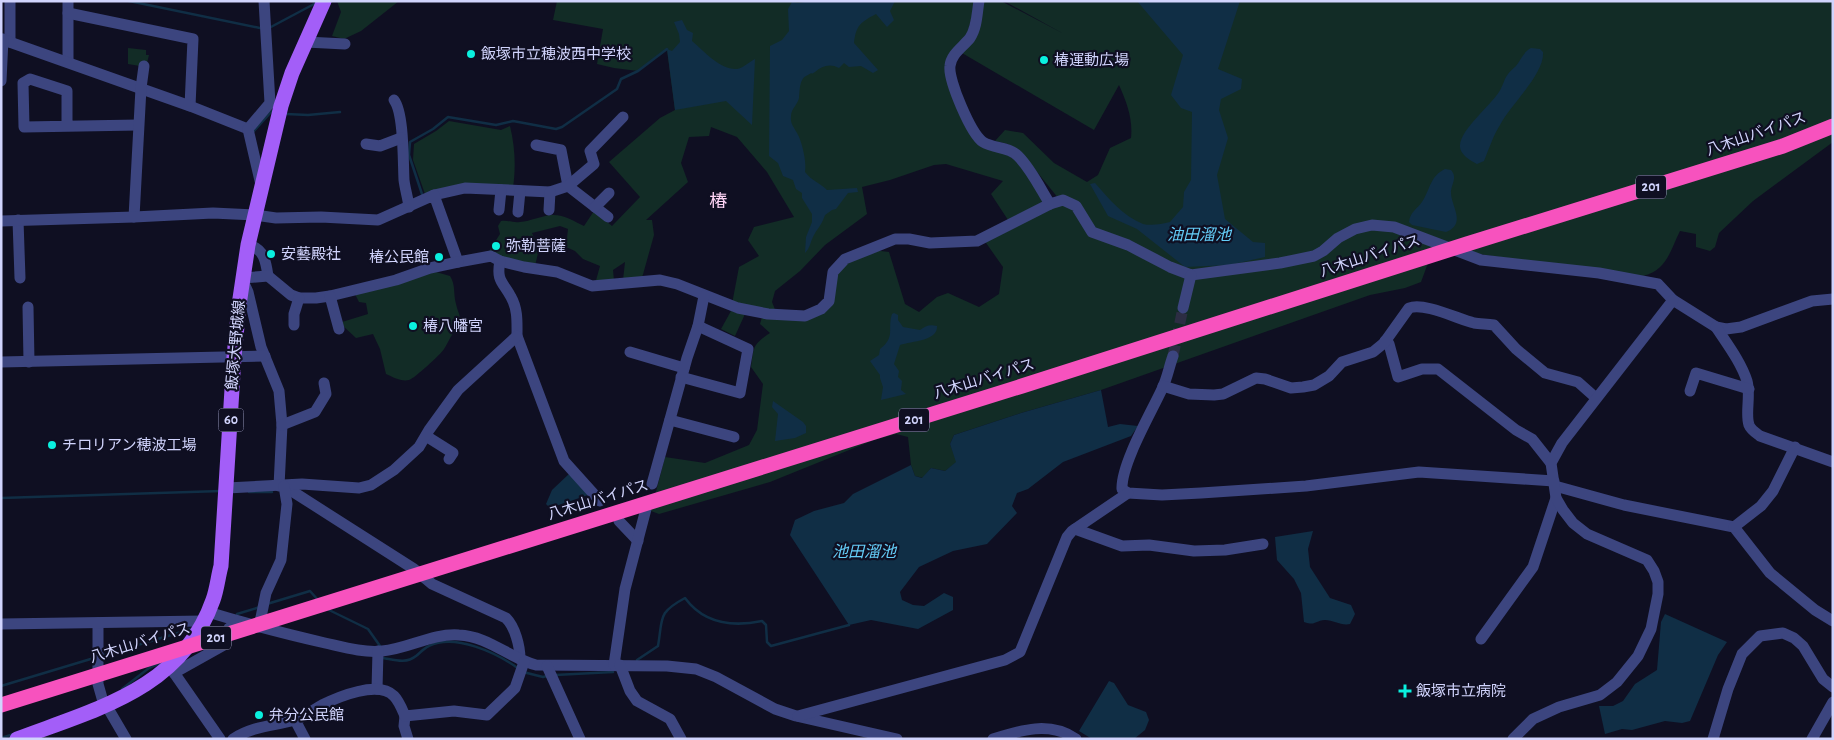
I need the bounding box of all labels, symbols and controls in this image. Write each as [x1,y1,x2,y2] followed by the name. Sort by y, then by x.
[481,46,631,62] place label: 飯塚市立穂波西中学校
[465,48,477,60] marker: 飯塚市立穂波西中学校
[1054,52,1129,68] place label: 椿運動広場
[1038,54,1050,66] marker: 椿運動広場
[1704,109,1808,158] street label: 八木山バイパス
[1636,176,1666,198] road number: 201
[709,192,727,211] district label: 椿
[1167,226,1233,243] water label: 油田溜池
[1318,232,1422,279] street label: 八木山バイパス
[506,237,566,254] place label: 弥勒菩薩
[490,240,502,252] marker: 弥勒菩薩
[281,246,341,262] place label: 安藝殿社
[265,248,277,260] marker: 安藝殿社
[369,249,429,265] place label: 椿公民館
[433,251,445,263] marker: 椿公民館
[224,299,247,390] street label: 飯塚大野城線
[423,318,483,334] place label: 椿八幡宮
[407,320,419,332] marker: 椿八幡宮
[931,356,1036,401] street label: 八木山バイパス
[218,408,244,432] road number: 60
[899,408,929,432] road number: 201
[62,437,196,453] place label: チロリアン穂波工場
[46,439,58,451] marker: チロリアン穂波工場
[545,477,650,522] street label: 八木山バイパス
[832,543,898,560] water label: 池田溜池
[87,620,192,665] street label: 八木山バイパス
[201,626,231,650] road number: 201
[1416,683,1506,699] place label: 飯塚市立病院
[1398,684,1412,698] marker: 飯塚市立病院
[269,707,344,723] place label: 弁分公民館
[253,709,265,721] marker: 弁分公民館

